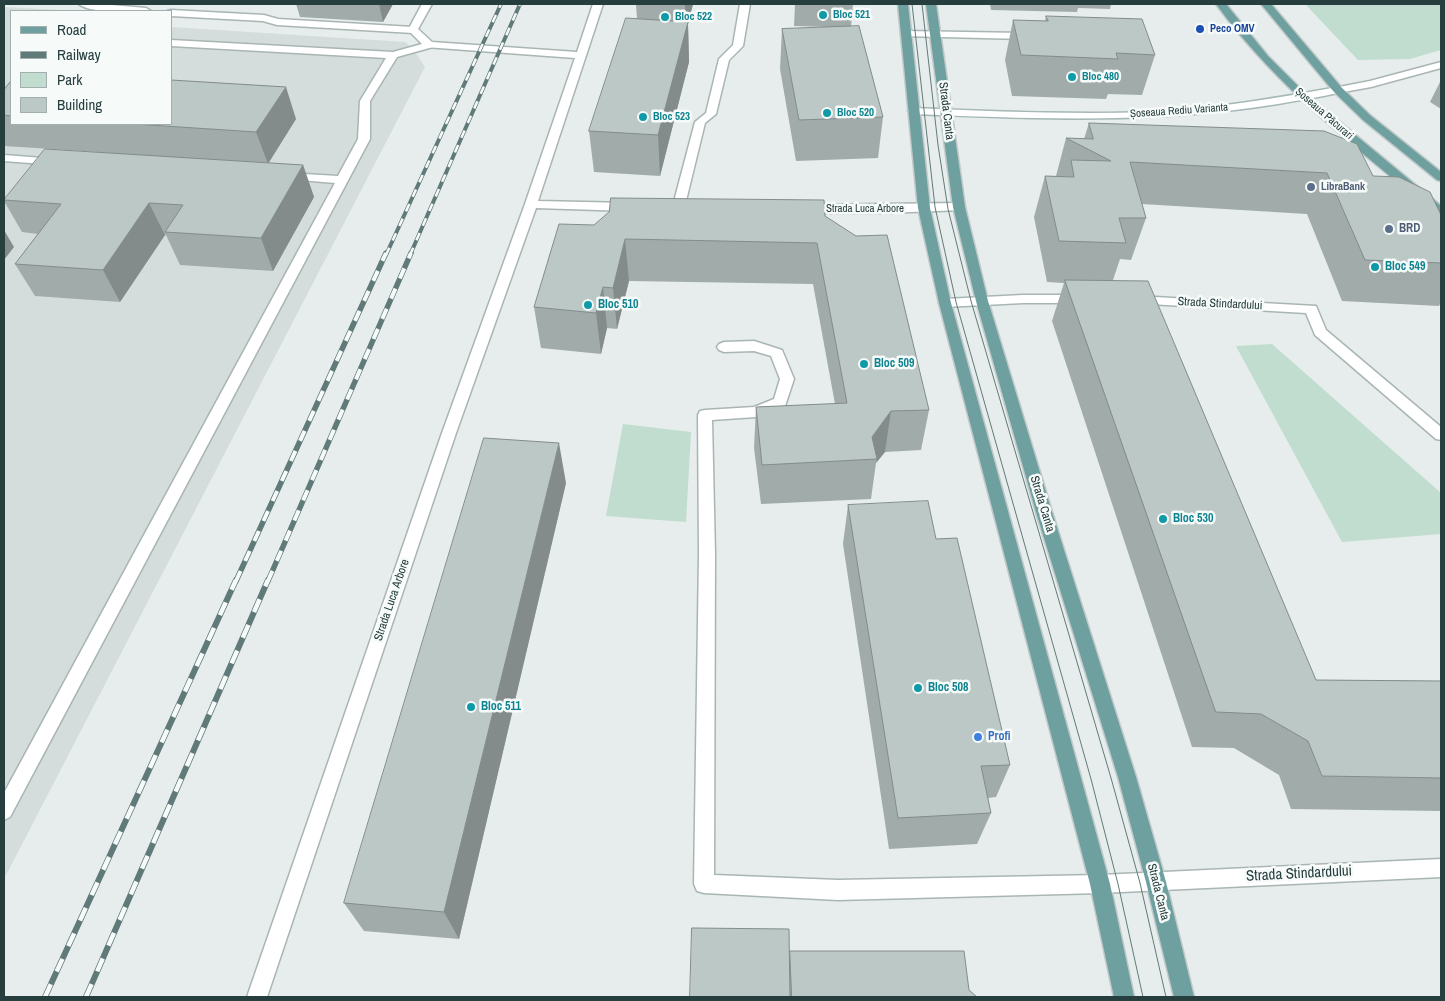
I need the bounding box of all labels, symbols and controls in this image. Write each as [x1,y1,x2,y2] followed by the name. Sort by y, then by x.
[833,8,870,22] place label: Bloc 521
[817,9,829,21] marker: Bloc 521
[10,10,172,125] legend
[675,10,712,24] place label: Bloc 522
[659,11,671,23] marker: Bloc 522
[57,19,86,40] text: Road
[1210,22,1255,36] place label: Peco OMV
[1194,23,1206,35] marker: Peco OMV
[57,44,101,65] text: Railway
[57,69,82,90] text: Park
[1082,70,1119,84] place label: Bloc 480
[1066,71,1078,83] marker: Bloc 480
[935,81,957,141] street label: Strada Canta
[1292,85,1356,143] street label: Șoseaua Păcurari
[57,94,102,115] text: Building
[1130,101,1228,121] street label: Șoseaua Rediu Varianta
[837,106,874,120] place label: Bloc 520
[821,107,833,119] marker: Bloc 520
[653,110,690,124] place label: Bloc 523
[637,111,649,123] marker: Bloc 523
[1321,180,1365,194] place label: LibraBank
[1305,181,1317,193] marker: LibraBank
[826,202,904,216] street label: Strada Luca Arbore
[1399,222,1420,236] place label: BRD
[1383,223,1395,235] marker: BRD
[1385,260,1425,274] place label: Bloc 549
[1369,261,1381,273] marker: Bloc 549
[1177,295,1263,313] street label: Strada Stindardului
[598,298,638,312] place label: Bloc 510
[582,299,594,311] marker: Bloc 510
[874,357,914,371] place label: Bloc 509
[858,358,870,370] marker: Bloc 509
[1027,474,1057,534] street label: Strada Canta
[1173,512,1213,526] place label: Bloc 530
[1157,513,1169,525] marker: Bloc 530
[371,557,413,643] street label: Strada Luca Arbore
[928,681,968,695] place label: Bloc 508
[912,682,924,694] marker: Bloc 508
[481,700,521,714] place label: Bloc 511
[465,701,477,713] marker: Bloc 511
[988,730,1010,744] place label: Profi
[972,731,984,743] marker: Profi
[1144,862,1172,922] street label: Strada Canta
[1246,862,1352,886] street label: Strada Stindardului

